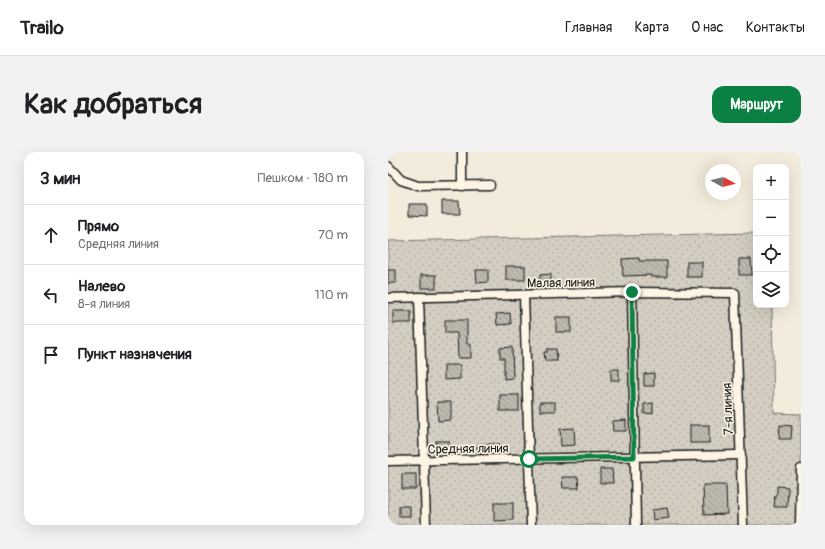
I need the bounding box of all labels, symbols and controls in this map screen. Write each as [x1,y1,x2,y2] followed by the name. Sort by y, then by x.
[20,16,64,40] text: Trailo
[565,19,612,36] text: Главная
[634,19,669,36] text: Карта
[691,19,724,36] text: О нас
[746,19,805,36] text: Контакты
[712,86,801,123] button: Маршрут
[24,87,202,122] text: Как добраться
[705,164,741,200] north arrow
[753,164,789,308] map controls
[753,164,789,200] button: +
[40,168,80,189] text: 3 мин
[258,170,348,186] text: Пешком · 180 m
[753,200,789,236] button: −
[78,217,119,236] text: Прямо
[40,224,62,246] icon: ahead
[318,227,348,243] text: 70 m
[78,236,159,252] text: Средняя линия
[753,236,789,272] button: locate
[753,272,789,308] button: layers
[527,274,595,292] street label: Малая линия
[78,277,125,296] text: Налево
[623,283,641,301] route end
[40,284,62,306] icon: left
[315,287,348,303] text: 110 m
[78,296,130,312] text: 8-я линия
[40,344,62,366] icon: arrive
[78,345,192,364] text: Пункт назначения
[719,383,737,435] street label: 7-я линия
[427,440,509,458] street label: Средняя линия
[520,450,538,468] route start

